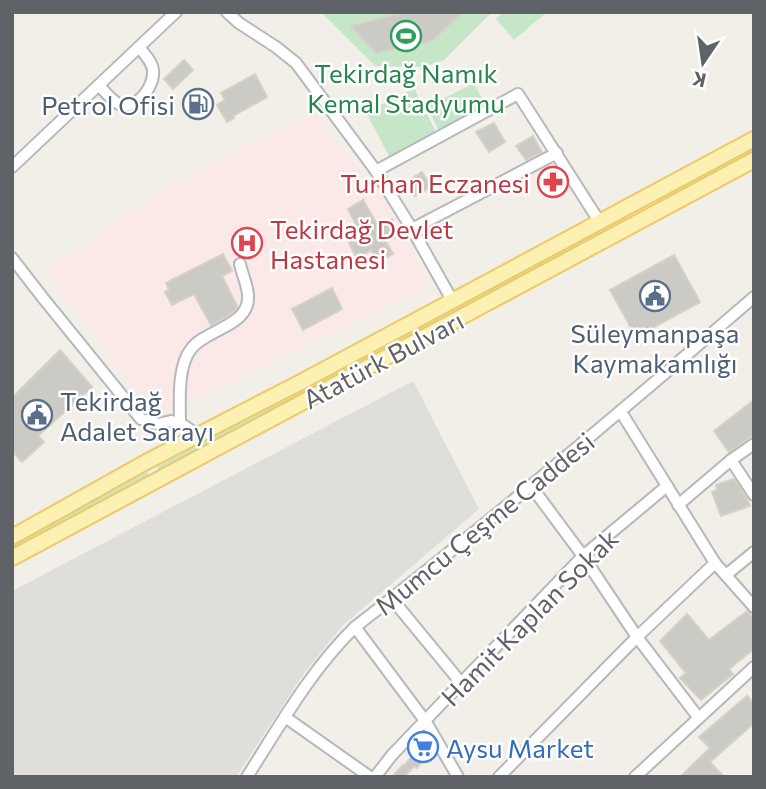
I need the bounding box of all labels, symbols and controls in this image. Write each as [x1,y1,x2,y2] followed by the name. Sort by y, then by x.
[389,19,423,53] sports icon: Tekirdağ Namık Kemal Stadyumu
[668,28,738,98] north arrow
[307,57,505,118] place label: Tekirdağ Namık Kemal Stadyumu
[690,67,708,93] text: K
[181,87,215,121] fuel station icon: Petrol Ofisi
[41,89,175,120] place label: Petrol Ofisi
[536,165,570,199] pharmacy icon: Turhan Eczanesi
[340,167,530,198] place label: Turhan Eczanesi
[270,213,453,274] place label: Tekirdağ Devlet Hastanesi
[230,226,264,260] hospital icon: Tekirdağ Devlet Hastanesi
[638,279,672,313] public building icon: Süleymanpaşa Kaymakamlığı
[297,304,469,414] street label: Atatürk Bulvarı
[571,317,739,378] place label: Süleymanpaşa Kaymakamlığı
[60,385,214,446] place label: Tekirdağ Adalet Sarayı
[20,398,54,432] public building icon: Tekirdağ Adalet Sarayı
[368,425,600,621] street label: Mumcu Çeşme Caddesi
[434,522,624,712] street label: Hamit Kaplan Sokak
[406,730,440,764] supermarket icon: Aysu Market
[446,732,594,763] place label: Aysu Market

